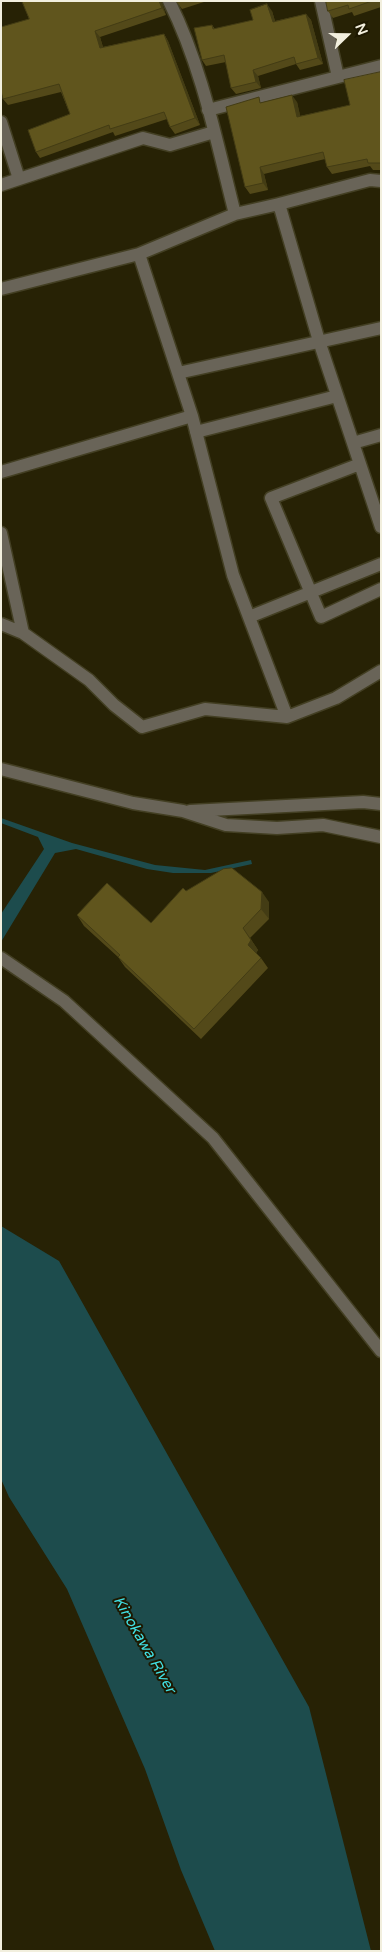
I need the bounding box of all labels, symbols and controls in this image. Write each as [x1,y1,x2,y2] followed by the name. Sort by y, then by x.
[322,10,372,60] north arrow
[351,21,371,38] text: N
[109,1593,179,1697] water label: Kinokawa River

